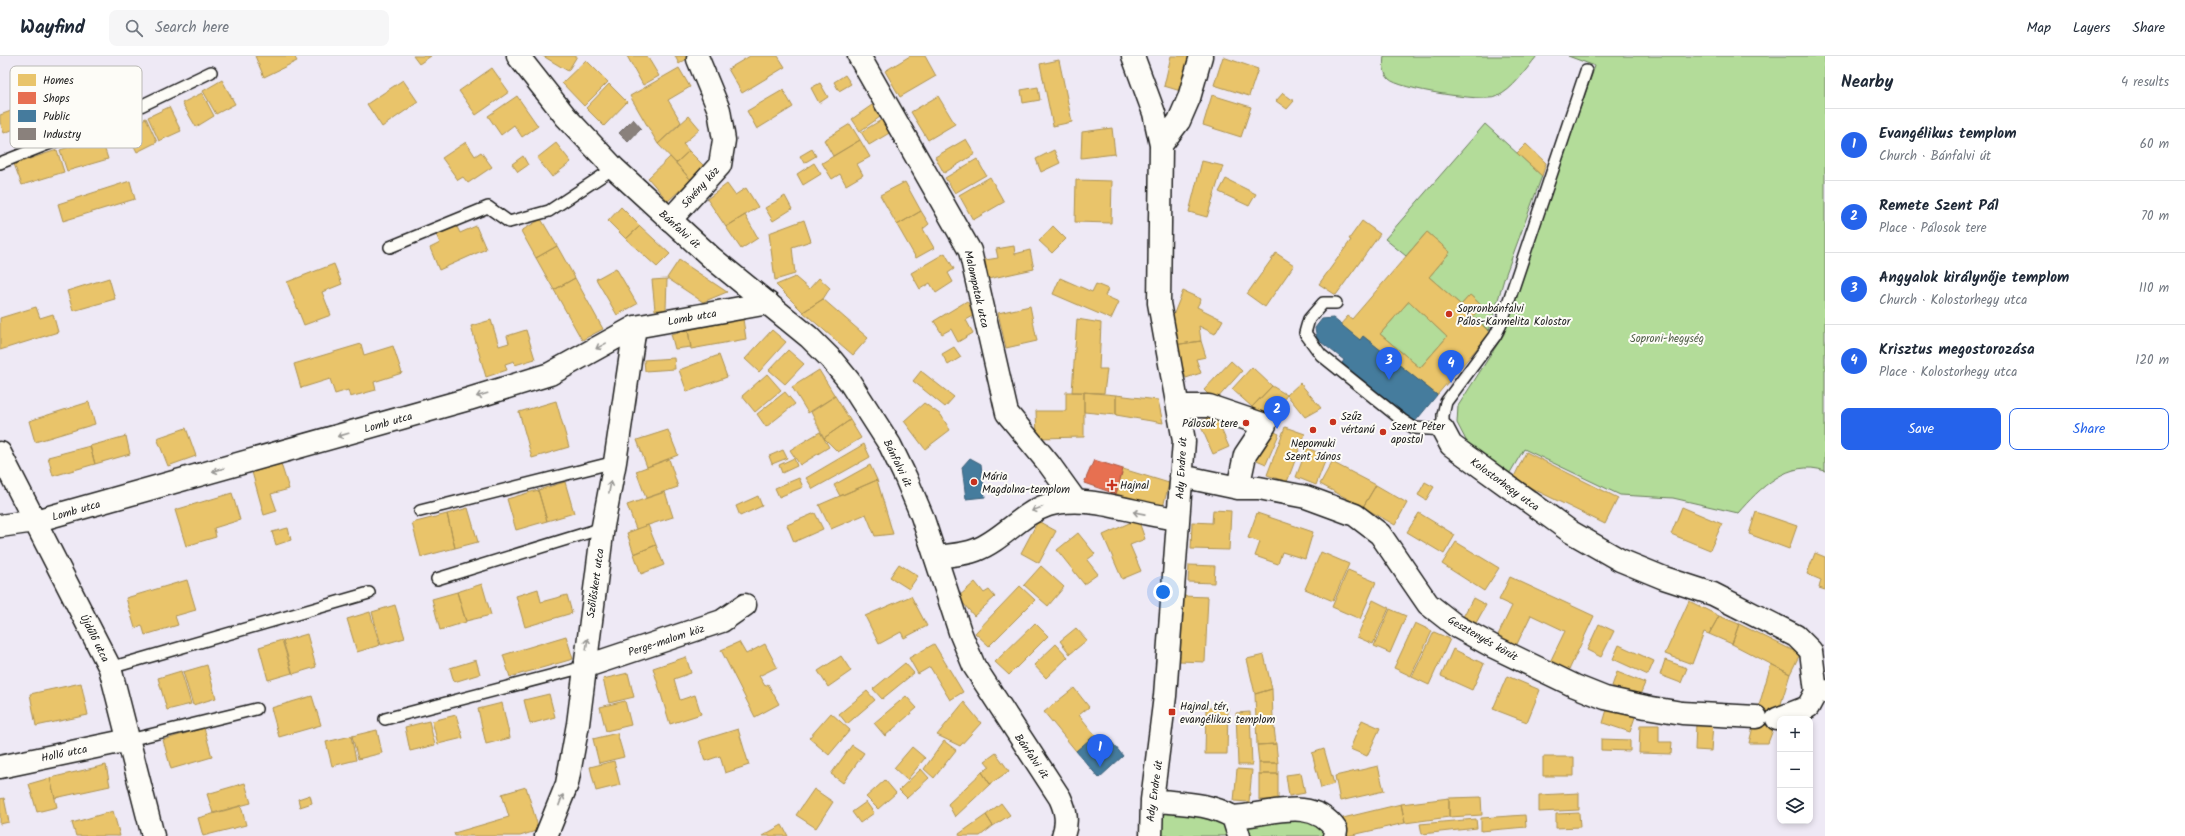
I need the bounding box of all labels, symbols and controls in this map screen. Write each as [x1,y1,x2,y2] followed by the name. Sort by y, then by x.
[109,10,389,46] search box
[20,13,85,43] text: Wayfind
[155,16,229,40] text: Search here
[123,17,145,39] icon: search
[2027,17,2051,39] text: Map
[2073,17,2111,39] text: Layers
[2133,17,2165,39] text: Share
[10,66,142,148] legend
[1841,69,1893,96] text: Nearby
[43,72,74,90] text: Homes
[2121,72,2169,93] text: 4 results
[43,90,70,108] text: Shops
[43,108,70,126] text: Public
[1879,122,2017,146] text: Evangélikus templom
[43,126,82,144] text: Industry
[1852,134,1856,155] text: 1
[2140,134,2169,155] text: 60 m
[1879,146,1991,167] text: Church · Bánfalvi út
[677,163,724,213] street label: Sövény köz
[1879,194,1998,218] text: Remete Szent Pál
[654,206,705,254] street label: Bánfalvi út
[1850,206,1858,227] text: 2
[2141,206,2169,227] text: 70 m
[1879,218,1987,239] text: Place · Pálosok tere
[958,249,994,330] street label: Malompatak utca
[1879,266,2069,290] text: Angyalok királynője templom
[1850,278,1858,299] text: 3
[2139,278,2169,299] text: 110 m
[1879,290,2027,311] text: Church · Kolostorhegy utca
[1457,300,1572,331] place label: Sopronbánfalvi Pálos-Karmelita Kolostor
[666,305,718,331] street label: Lomb utca
[1444,309,1454,319] marker: Sopronbánfalvi Pálos-Karmelita Kolostor
[1630,330,1704,348] park label: Soproni-hegység
[1879,338,2035,362] text: Krisztus megostorozása
[595,343,607,350] one-way arrow
[1376,347,1402,380] pin: 3
[1438,350,1464,383] pin: 4
[1850,350,1858,371] text: 4
[2135,350,2169,371] text: 120 m
[1879,362,2017,383] text: Place · Kolostorhegy utca
[476,392,488,400] one-way arrow
[1264,396,1290,429] pin: 2
[362,407,415,438] street label: Lomb utca
[1341,408,1375,439] place label: Szűz vértanú
[1841,408,2001,450] button: Save
[2009,408,2169,450] button: Share
[1182,415,1238,433] place label: Pálosok tere
[1328,417,1338,427] marker: Szűz vértanú
[1241,418,1251,428] marker: Pálosok tere
[1391,418,1446,449] place label: Szent Péter apostol
[1308,425,1318,435] marker: Nepomuki Szent János
[1378,427,1388,437] marker: Szent Péter apostol
[337,432,350,439] one-way arrow
[1285,435,1341,466] place label: Nepomuki Szent János
[878,436,917,491] street label: Bánfalvi út
[1171,436,1193,500] street label: Ady Endre út
[1466,453,1543,516] street label: Kolostorhegy utca
[212,467,225,474] one-way arrow
[982,468,1070,499] place label: Mária Magdolna-templom
[969,477,979,487] marker: Mária Magdolna-templom
[1120,477,1149,495] place label: Hajnal
[1107,480,1117,490] marker: Hajnal
[606,481,614,494] one-way arrow
[50,495,103,526] street label: Lomb utca
[1032,506,1044,514] one-way arrow
[1133,508,1146,516] one-way arrow
[582,547,610,619] street label: Szőlőskert utca
[1153,582,1173,602] your location
[74,611,114,666] street label: Újdűlő utca
[1444,611,1522,667] street label: Gesztenyés körút
[626,620,707,662] street label: Perge-malom köz
[583,638,591,651] one-way arrow
[1180,698,1275,729] place label: Hajnal tér, evangélikus templom
[1167,707,1177,717] marker: Hajnal tér, evangélikus templom
[1777,716,1813,824] map controls
[1777,716,1813,752] button: +
[1009,730,1053,783] street label: Bánfalvi út
[1087,734,1113,767] pin: 1
[39,740,89,768] street label: Holló utca
[1777,752,1813,788] button: −
[1142,758,1168,823] street label: Ady Endre út
[1777,788,1813,824] button: layers
[557,794,565,806] one-way arrow

